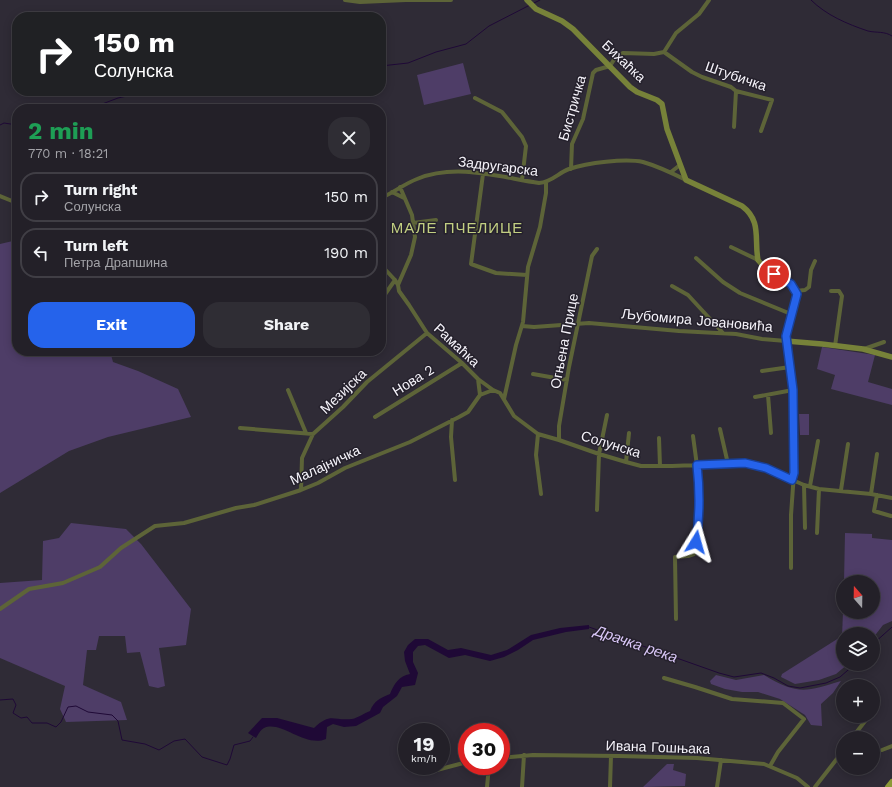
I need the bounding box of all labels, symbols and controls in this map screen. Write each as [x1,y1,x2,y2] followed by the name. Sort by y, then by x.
[94,26,175,59] text: 150 m
[28,28,80,80] icon: right
[599,37,649,85] street label: Бихаћка
[703,58,769,94] street label: Штубичка
[94,60,173,81] text: Солунска
[555,73,589,143] street label: Бистричка
[28,117,94,145] text: 2 min
[328,117,370,159] button: close
[28,146,108,161] text: 770 m · 18:21
[457,153,539,179] street label: Задругарска
[64,181,137,199] text: Turn right
[30,186,52,208] icon: right
[325,188,368,206] text: 150 m
[64,199,121,214] text: Солунска
[391,219,523,237] district label: МАЛЕ ПЧЕЛИЦЕ
[64,237,128,255] text: Turn left
[30,242,52,264] icon: left
[324,244,368,262] text: 190 m
[64,255,167,270] text: Петра Драпшина
[757,257,791,291] pin
[763,263,785,285] icon: arrive
[547,292,581,390] street label: Огњена Прице
[28,302,195,348] button: Exit
[203,302,370,348] button: Share
[621,305,773,335] street label: Љубомира Јовановића
[431,320,483,370] street label: Рамаћка
[389,361,437,399] street label: Нова 2
[317,365,370,417] street label: Мезијска
[579,427,643,461] street label: Солунска
[287,442,363,488] street label: Малајничка
[675,521,717,563] position arrow
[836,575,880,619] north arrow
[836,575,880,775] map controls
[590,621,680,667] water label: Драчка река
[836,627,880,671] button: layers
[836,679,880,723] button: +
[458,723,510,775] speed limit sign: 30
[836,731,880,775] button: −
[414,732,434,756] text: 19
[606,737,711,757] street label: Ивана Гошњака
[411,753,437,764] text: km/h

